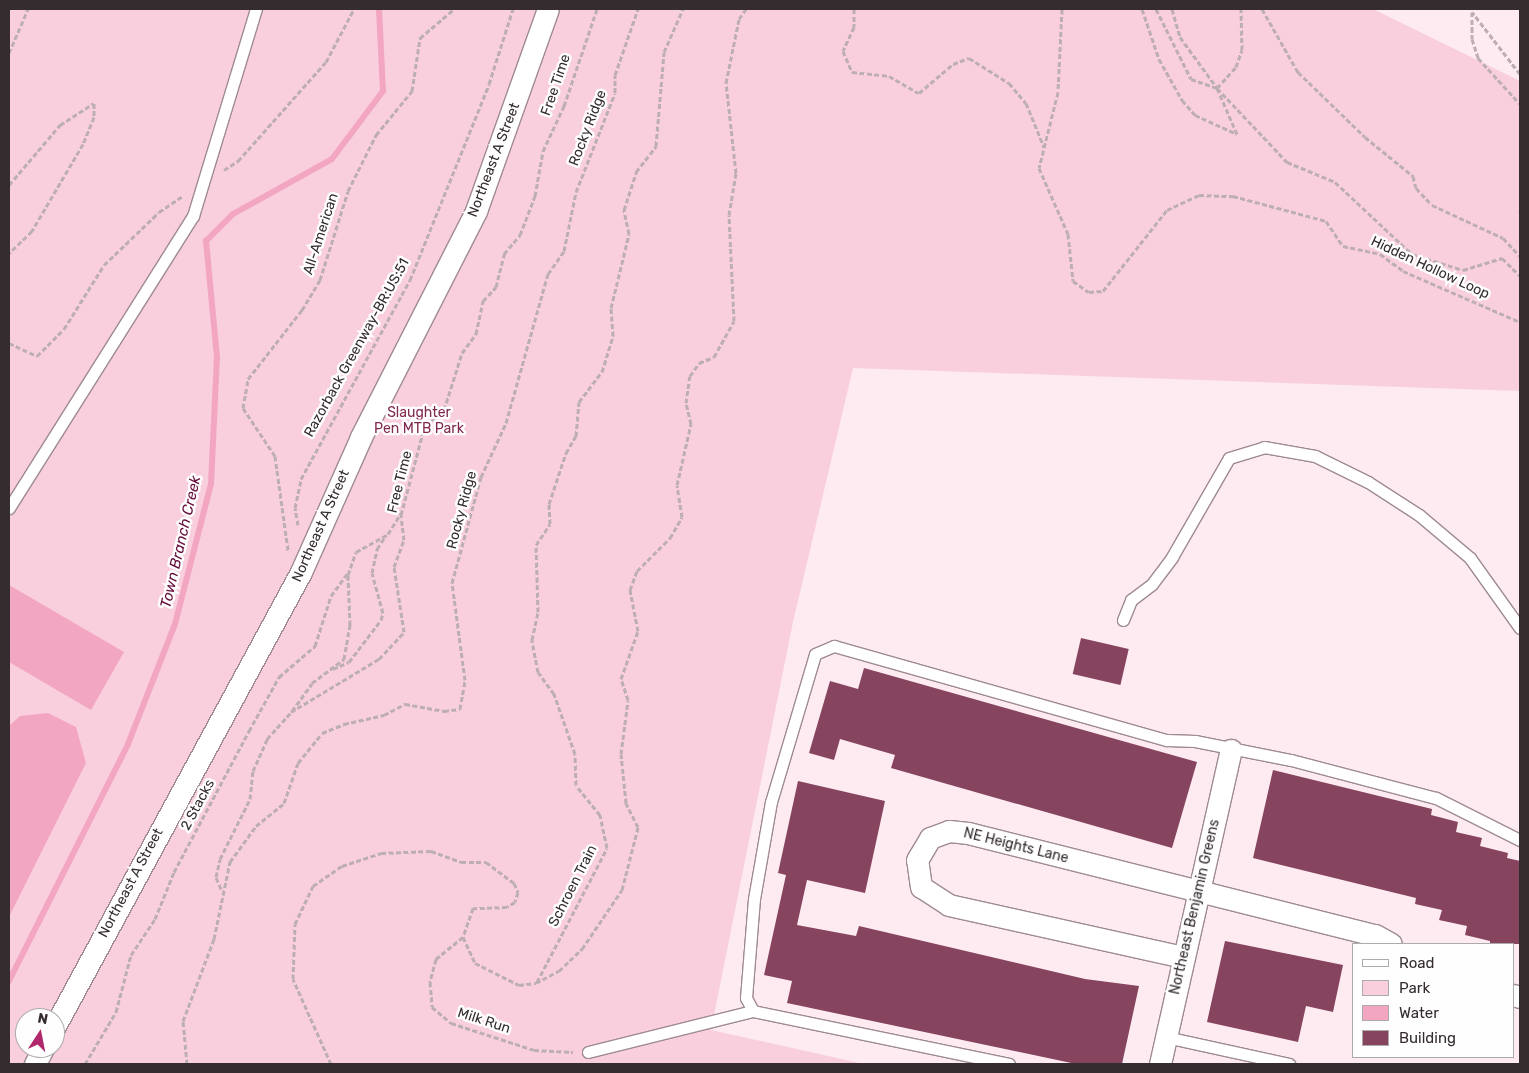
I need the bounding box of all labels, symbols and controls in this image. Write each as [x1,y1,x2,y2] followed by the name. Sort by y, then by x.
[538,52,574,118] street label: Free Time
[566,87,610,169] street label: Rocky Ridge
[464,100,524,220] street label: Northeast A Street
[300,191,342,277] street label: All-American
[1368,233,1492,303] street label: Hidden Hollow Loop
[301,256,413,440] street label: Razorback Greenway-BR:US:51
[374,405,464,438] park label: Slaughter Pen MTB Park
[384,449,416,515] street label: Free Time
[289,467,353,585] street label: Northeast A Street
[443,469,481,551] street label: Rocky Ridge
[157,474,205,610] water label: Town Branch Creek
[178,777,218,833] street label: 2 Stacks
[1167,818,1223,996] street label: Northeast Benjamin Greens
[95,825,167,941] street label: Northeast A Street
[962,825,1070,867] street label: NE Heights Lane
[545,842,601,930] street label: Schroen Train
[1352,943,1514,1058] legend
[1399,954,1435,972] text: Road
[1399,979,1430,997] text: Park
[1399,1004,1439,1022] text: Water
[455,1005,513,1037] street label: Milk Run
[15,1008,65,1058] north arrow
[36,1009,49,1028] text: N
[1399,1029,1456,1047] text: Building

